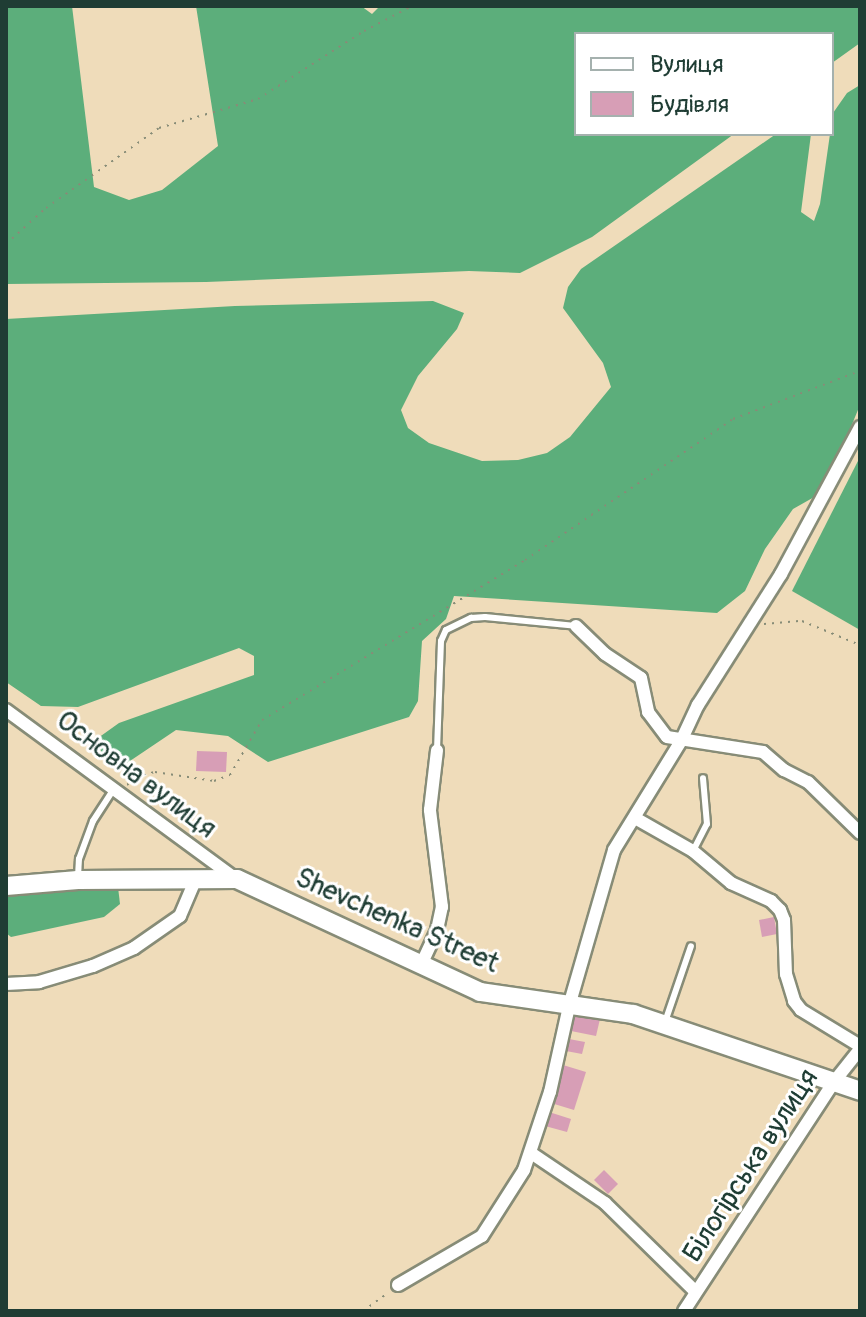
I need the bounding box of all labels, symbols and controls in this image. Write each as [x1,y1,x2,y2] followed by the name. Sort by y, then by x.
[574,32,834,136] legend
[650,50,723,79] text: Вулиця
[650,90,729,119] text: Будівля
[49,704,223,846] street label: Основна вулиця
[290,861,504,981] street label: Shevchenka Street
[676,1063,826,1269] street label: Білогірська вулиця

